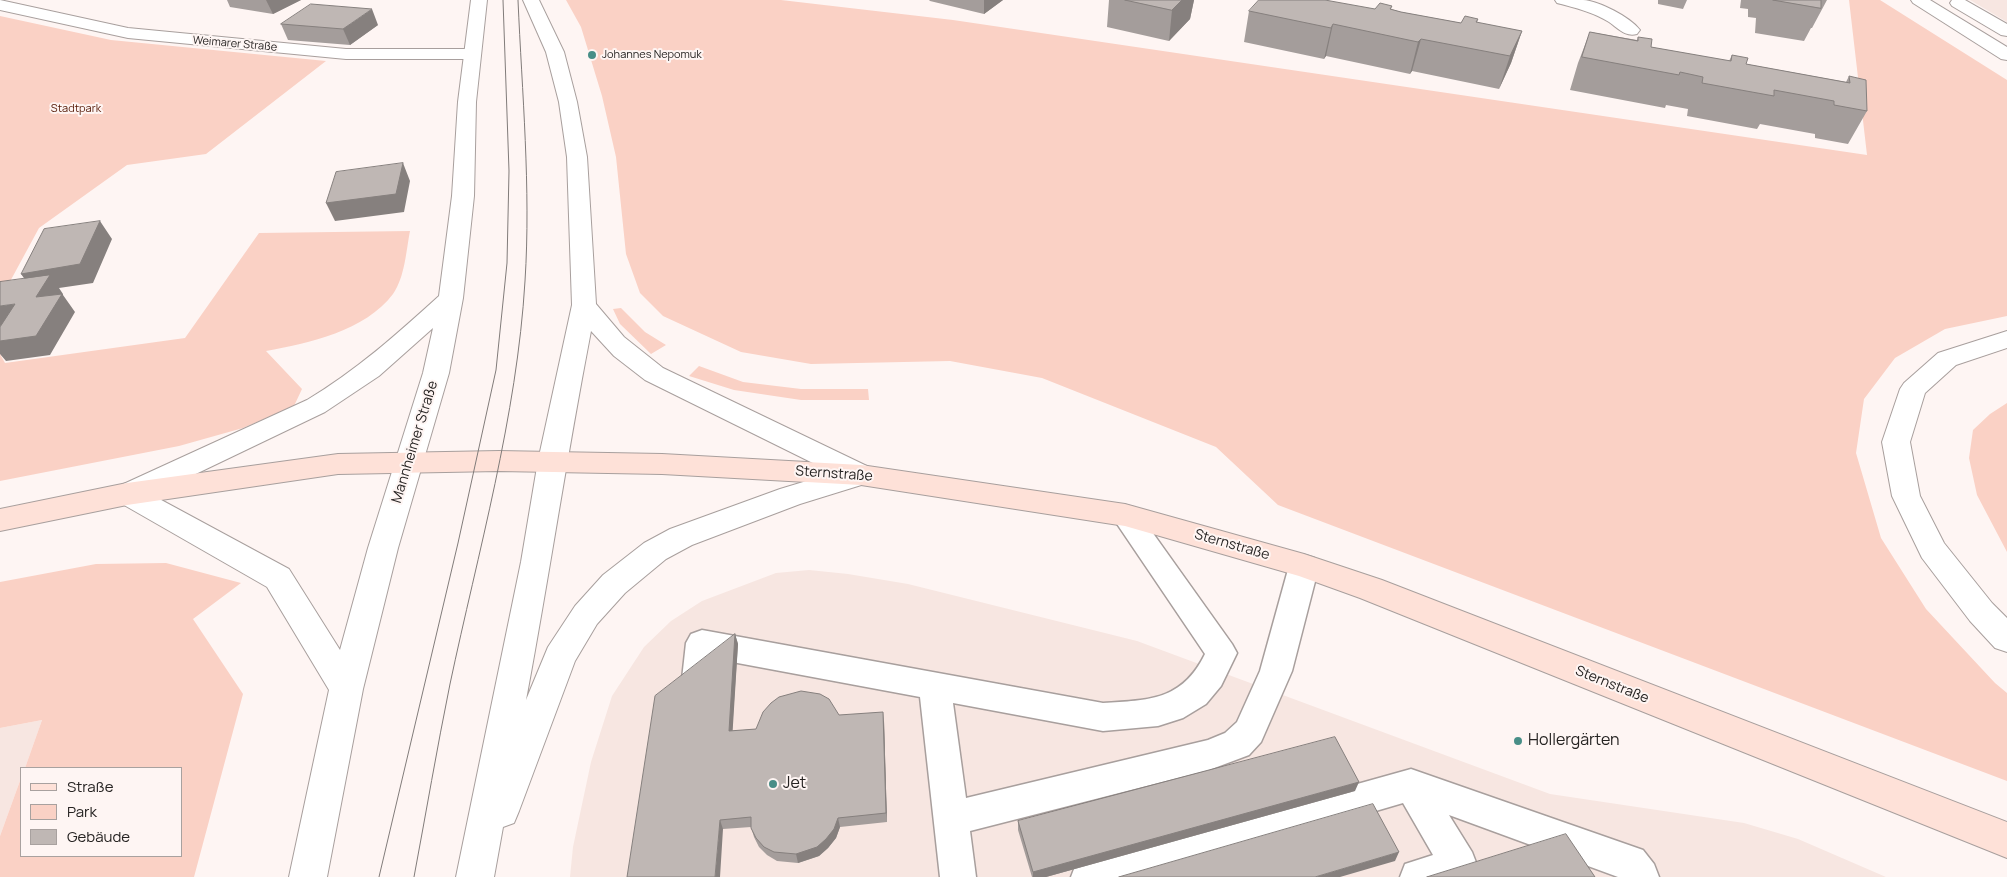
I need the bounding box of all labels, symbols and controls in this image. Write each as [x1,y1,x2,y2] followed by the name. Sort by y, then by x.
[192,34,278,54] street label: Weimarer Straße
[602,48,702,62] place label: Johannes Nepomuk
[586,49,598,61] marker: Johannes Nepomuk
[51,102,101,116] park label: Stadtpark
[388,379,442,505] street label: Mannheimer Straße
[795,463,873,485] street label: Sternstraße
[1192,526,1272,564] street label: Sternstraße
[1573,663,1651,707] street label: Sternstraße
[1528,731,1620,751] place label: Hollergärten
[1512,735,1524,747] marker: Hollergärten
[20,767,182,857] legend
[783,774,806,794] place label: Jet
[67,776,113,797] text: Straße
[767,778,779,790] marker: Jet
[67,801,97,822] text: Park
[67,826,130,847] text: Gebäude

